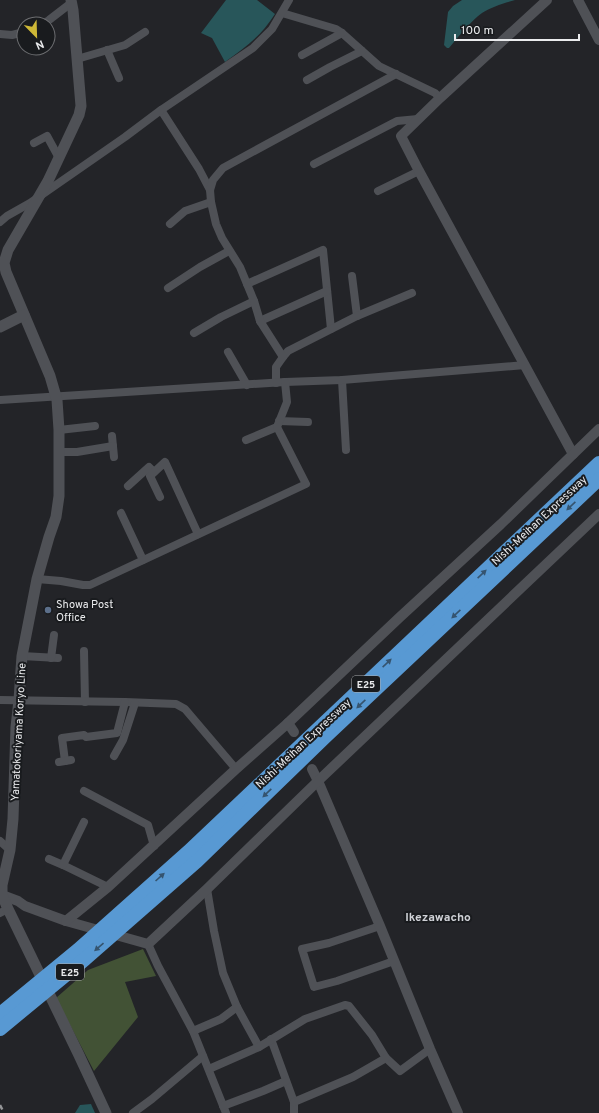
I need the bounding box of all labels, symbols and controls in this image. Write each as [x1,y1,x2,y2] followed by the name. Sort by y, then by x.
[16,16,56,56] north arrow
[455,16,579,42] scale bar
[461,23,494,39] text: 100 m
[33,36,46,52] text: N
[489,473,590,569] street label: Nishi-Meihan Expressway
[566,501,576,511] one-way arrow
[477,569,487,579] one-way arrow
[56,598,113,625] place label: Showa Post Office
[43,605,53,615] marker: Showa Post Office
[451,609,461,619] one-way arrow
[383,659,392,668] one-way arrow
[8,662,30,802] street label: Yamatokoriyama Koryo Line
[352,676,380,692] road number: E25
[253,696,354,792] street label: Nishi-Meihan Expressway
[356,699,366,708] one-way arrow
[262,788,272,798] one-way arrow
[156,873,165,882] one-way arrow
[405,910,471,926] district label: Ikezawacho
[94,943,104,952] one-way arrow
[56,964,84,980] road number: E25

